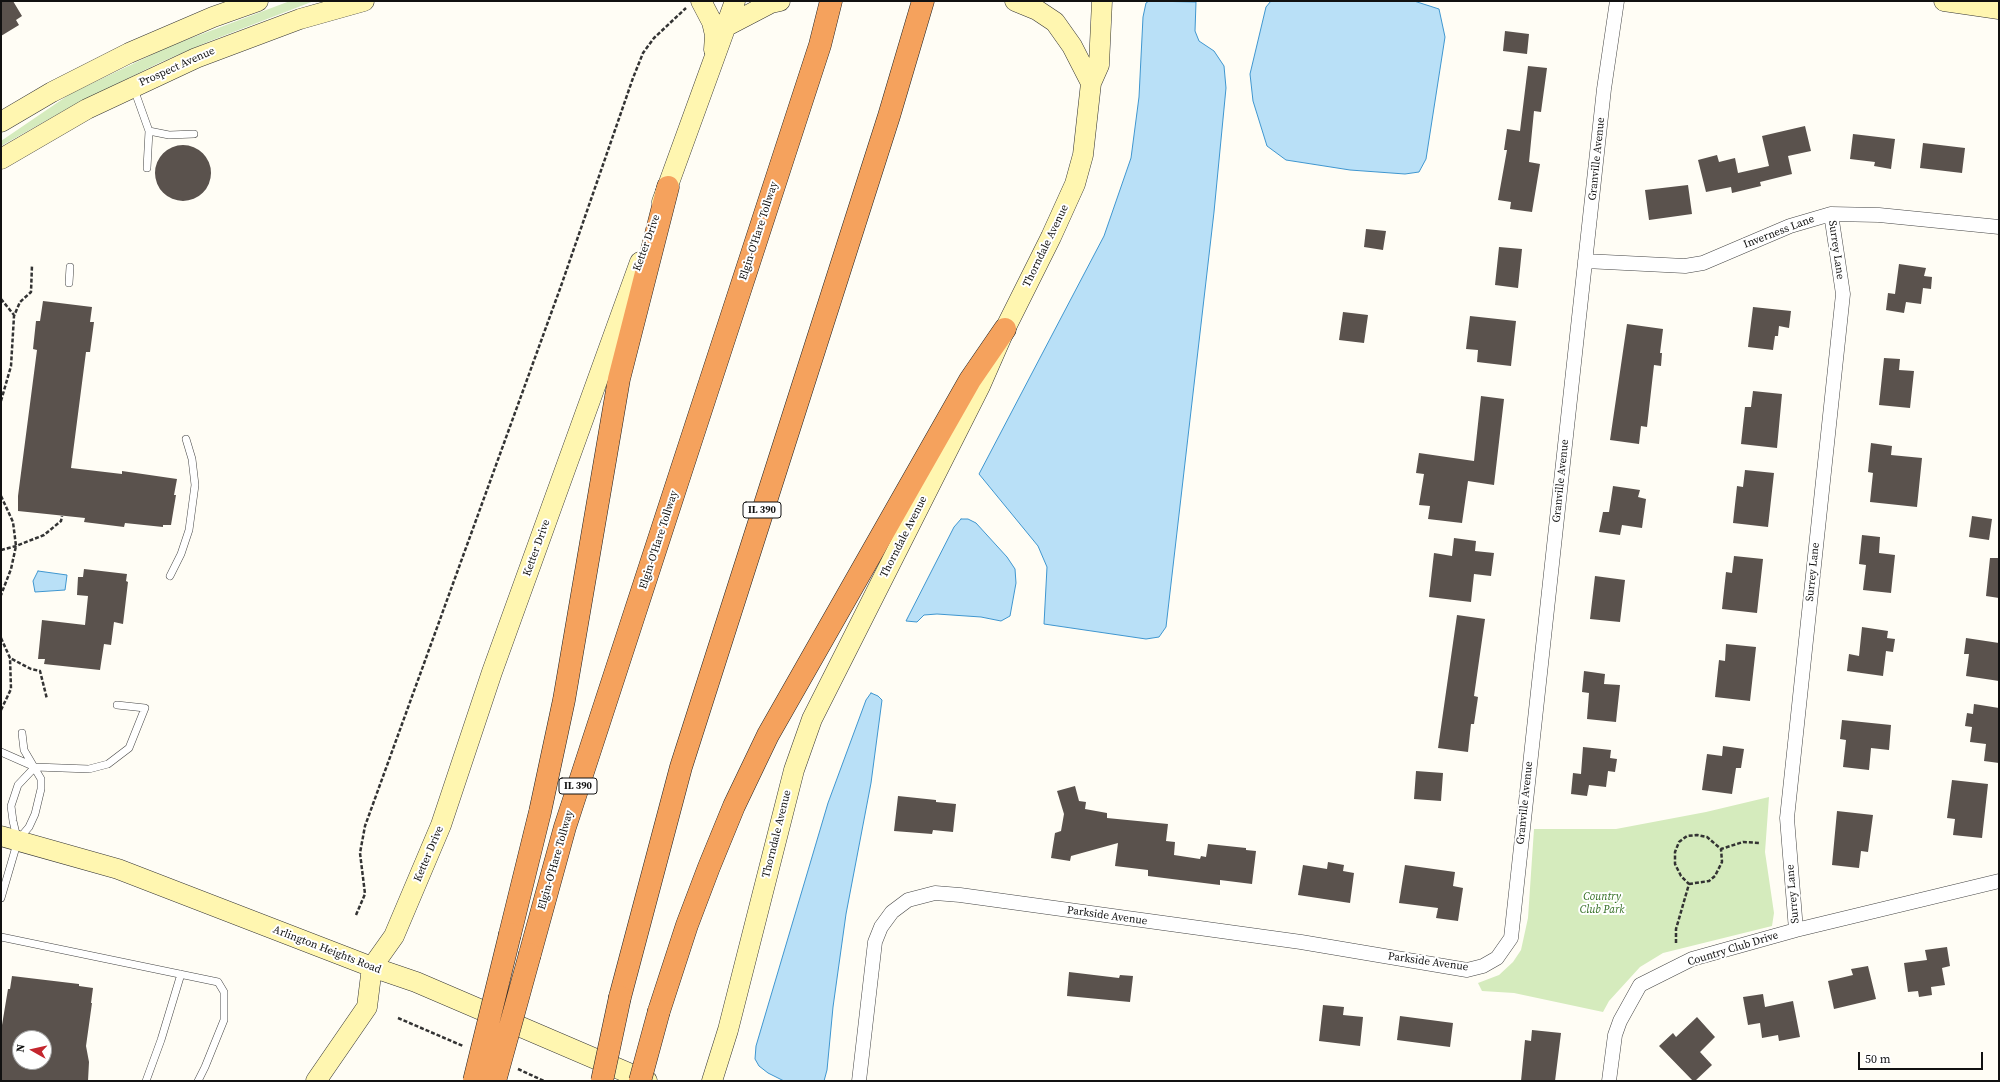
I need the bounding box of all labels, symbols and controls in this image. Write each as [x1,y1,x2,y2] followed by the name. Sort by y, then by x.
[137,44,217,90] street label: Prospect Avenue
[1586,117,1608,201] street label: Granville Avenue
[737,180,781,282] street label: Elgin-O'Hare Tollway
[1020,203,1072,289] street label: Thorndale Avenue
[1742,212,1816,252] street label: Inverness Lane
[631,213,663,273] street label: Ketter Drive
[1825,220,1847,280] street label: Surrey Lane
[1550,439,1572,523] street label: Granville Avenue
[637,489,681,591] street label: Elgin-O'Hare Tollway
[878,494,930,580] street label: Thorndale Avenue
[743,502,781,518] road number: IL 390
[521,518,553,578] street label: Ketter Drive
[1803,542,1823,602] street label: Surrey Lane
[1514,761,1536,845] street label: Granville Avenue
[559,778,597,794] road number: IL 390
[760,789,794,879] street label: Thorndale Avenue
[535,809,577,911] street label: Elgin-O'Hare Tollway
[411,824,447,884] street label: Ketter Drive
[1784,864,1802,924] street label: Surrey Lane
[1580,890,1624,916] park label: Country Club Park
[1066,904,1148,928] street label: Parkside Avenue
[271,923,383,977] street label: Arlington Heights Road
[1686,929,1780,969] street label: Country Club Drive
[1387,950,1469,974] street label: Parkside Avenue
[12,1030,52,1070] north arrow
[13,1043,29,1053] text: N
[1860,1044,1985,1070] scale bar
[1865,1051,1891,1067] text: 50 m

